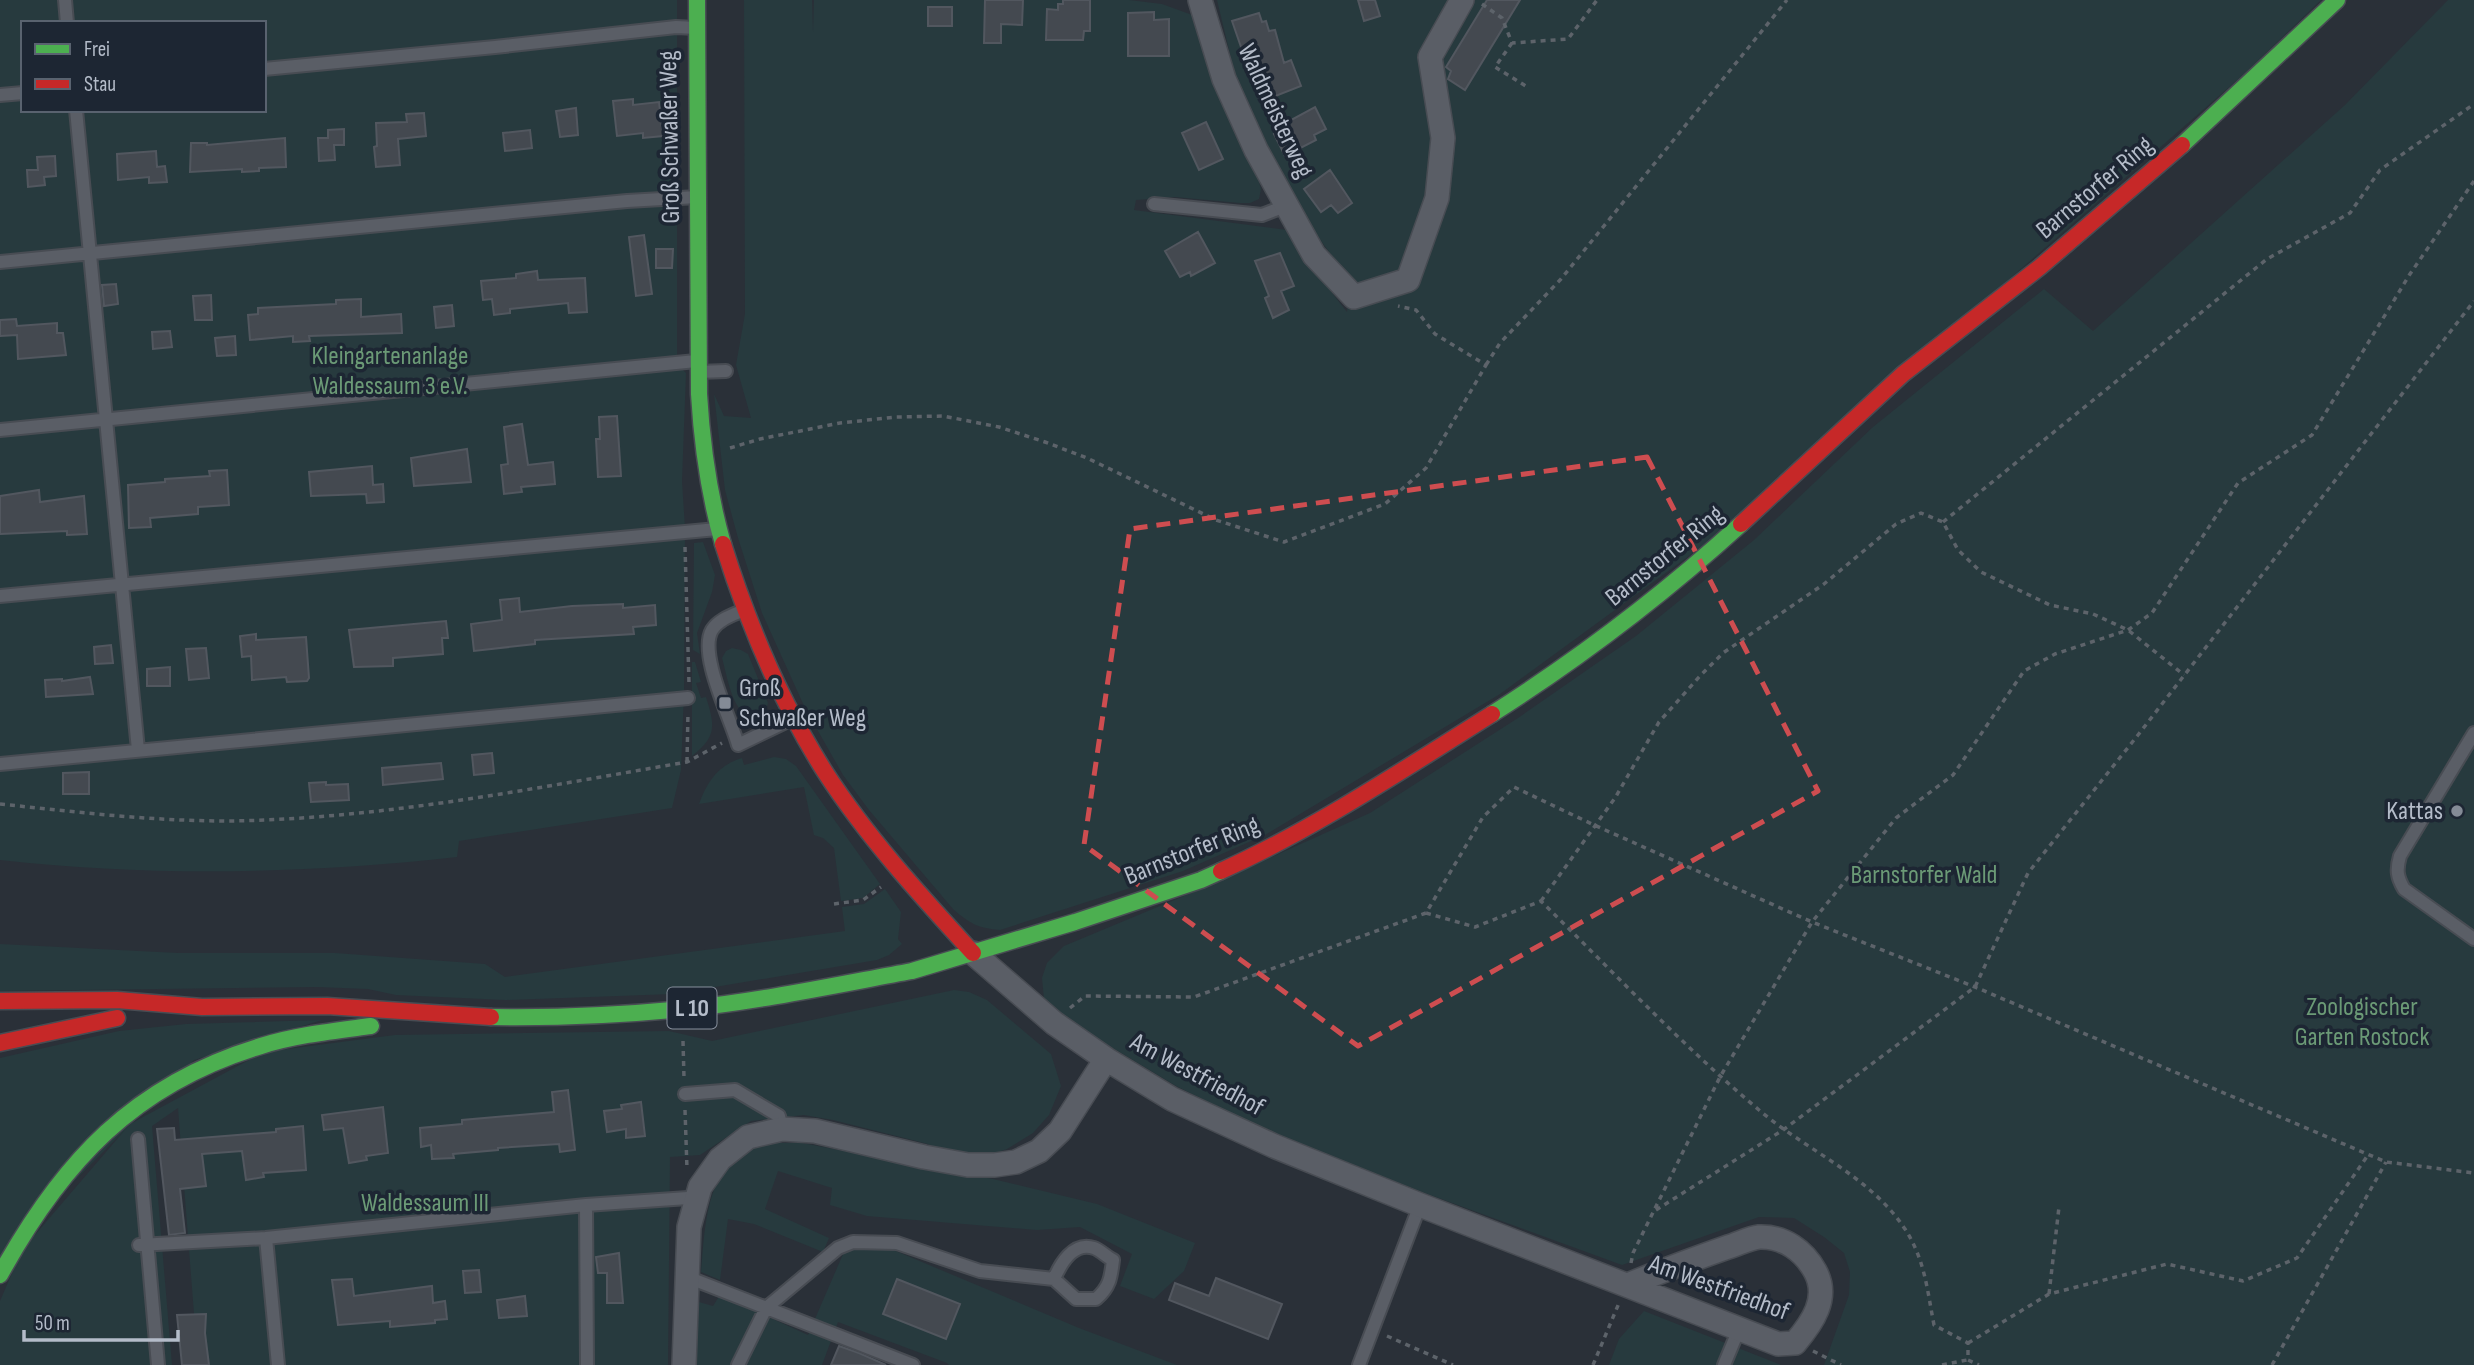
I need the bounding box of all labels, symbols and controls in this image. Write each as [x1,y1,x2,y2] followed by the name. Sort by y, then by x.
[21,21,266,112] legend
[84,37,110,62] text: Frei
[1230,39,1320,183] street label: Waldmeisterweg
[653,50,687,224] street label: Groß Schwaßer Weg
[84,72,116,97] text: Stau
[2030,130,2160,246] street label: Barnstorfer Ring
[312,341,468,402] park label: Kleingartenanlage Waldessaum 3 e.V.
[1600,499,1730,613] street label: Barnstorfer Ring
[739,673,866,734] place label: Groß Schwaßer Weg
[717,695,733,711] marker: Groß Schwaßer Weg
[2386,796,2443,827] place label: Kattas
[2449,803,2465,819] marker: Kattas
[1120,810,1264,892] street label: Barnstorfer Ring
[1851,860,1997,891] park label: Barnstorfer Wald
[668,988,716,1028] road number: L 10
[2295,992,2429,1053] park label: Zoologischer Garten Rostock
[1124,1026,1270,1123] street label: Am Westfriedhof
[361,1188,489,1219] park label: Waldessaum III
[1644,1248,1794,1328] street label: Am Westfriedhof
[24,1298,178,1342] scale bar
[35,1311,70,1336] text: 50 m

